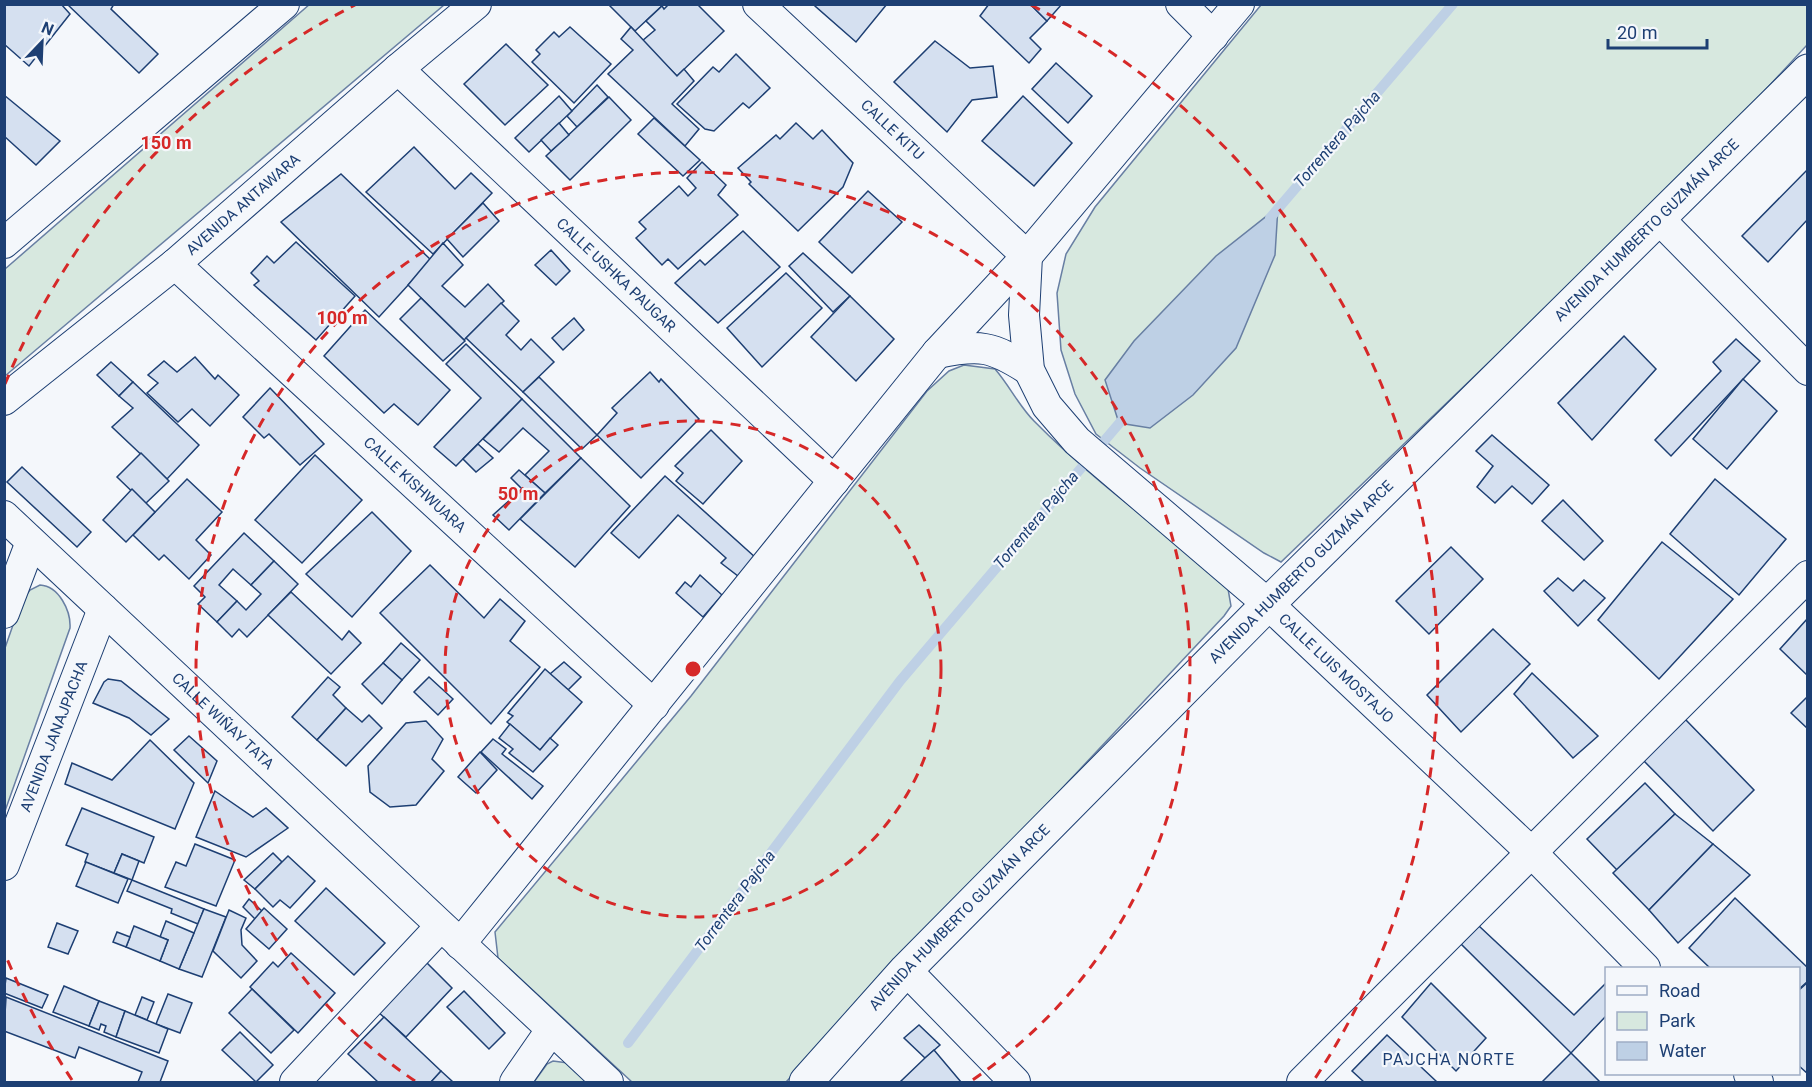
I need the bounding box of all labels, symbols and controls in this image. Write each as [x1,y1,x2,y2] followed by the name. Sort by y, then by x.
[12,12,72,72] north arrow
[1608,12,1707,50] scale bar
[39,18,57,40] text: N
[1617,22,1657,43] text: 20 m
[1290,87,1384,191] water label: Torrentera Pajcha
[857,96,928,164] street label: CALLE KITU
[140,132,192,153] text: 150 m
[1551,135,1743,325] street label: AVENIDA HUMBERTO GUZMÁN ARCE
[183,150,304,259] street label: AVENIDA ANTAWARA
[553,214,679,336] street label: CALLE USHKA PAUGAR
[316,307,368,328] text: 100 m
[360,433,470,537] street label: CALLE KISHWUARA
[989,467,1083,573] water label: Torrentera Pajcha
[1205,476,1397,667] street label: AVENIDA HUMBERTO GUZMÁN ARCE
[498,483,538,504] text: 50 m
[1275,610,1397,727] street label: CALLE LUIS MOSTAJO
[16,658,91,814] street label: AVENIDA JANAJPACHA
[683,659,703,679] centre of rings
[168,669,278,773] street label: CALLE WIÑAY TATA
[865,821,1054,1014] street label: AVENIDA HUMBERTO GUZMÁN ARCE
[691,847,779,955] water label: Torrentera Pajcha
[1605,967,1800,1075] legend
[1659,980,1700,1001] text: Road
[1659,1010,1696,1031] text: Park
[1659,1040,1706,1061] text: Water
[1383,1050,1515,1069] district label: PAJCHA NORTE

